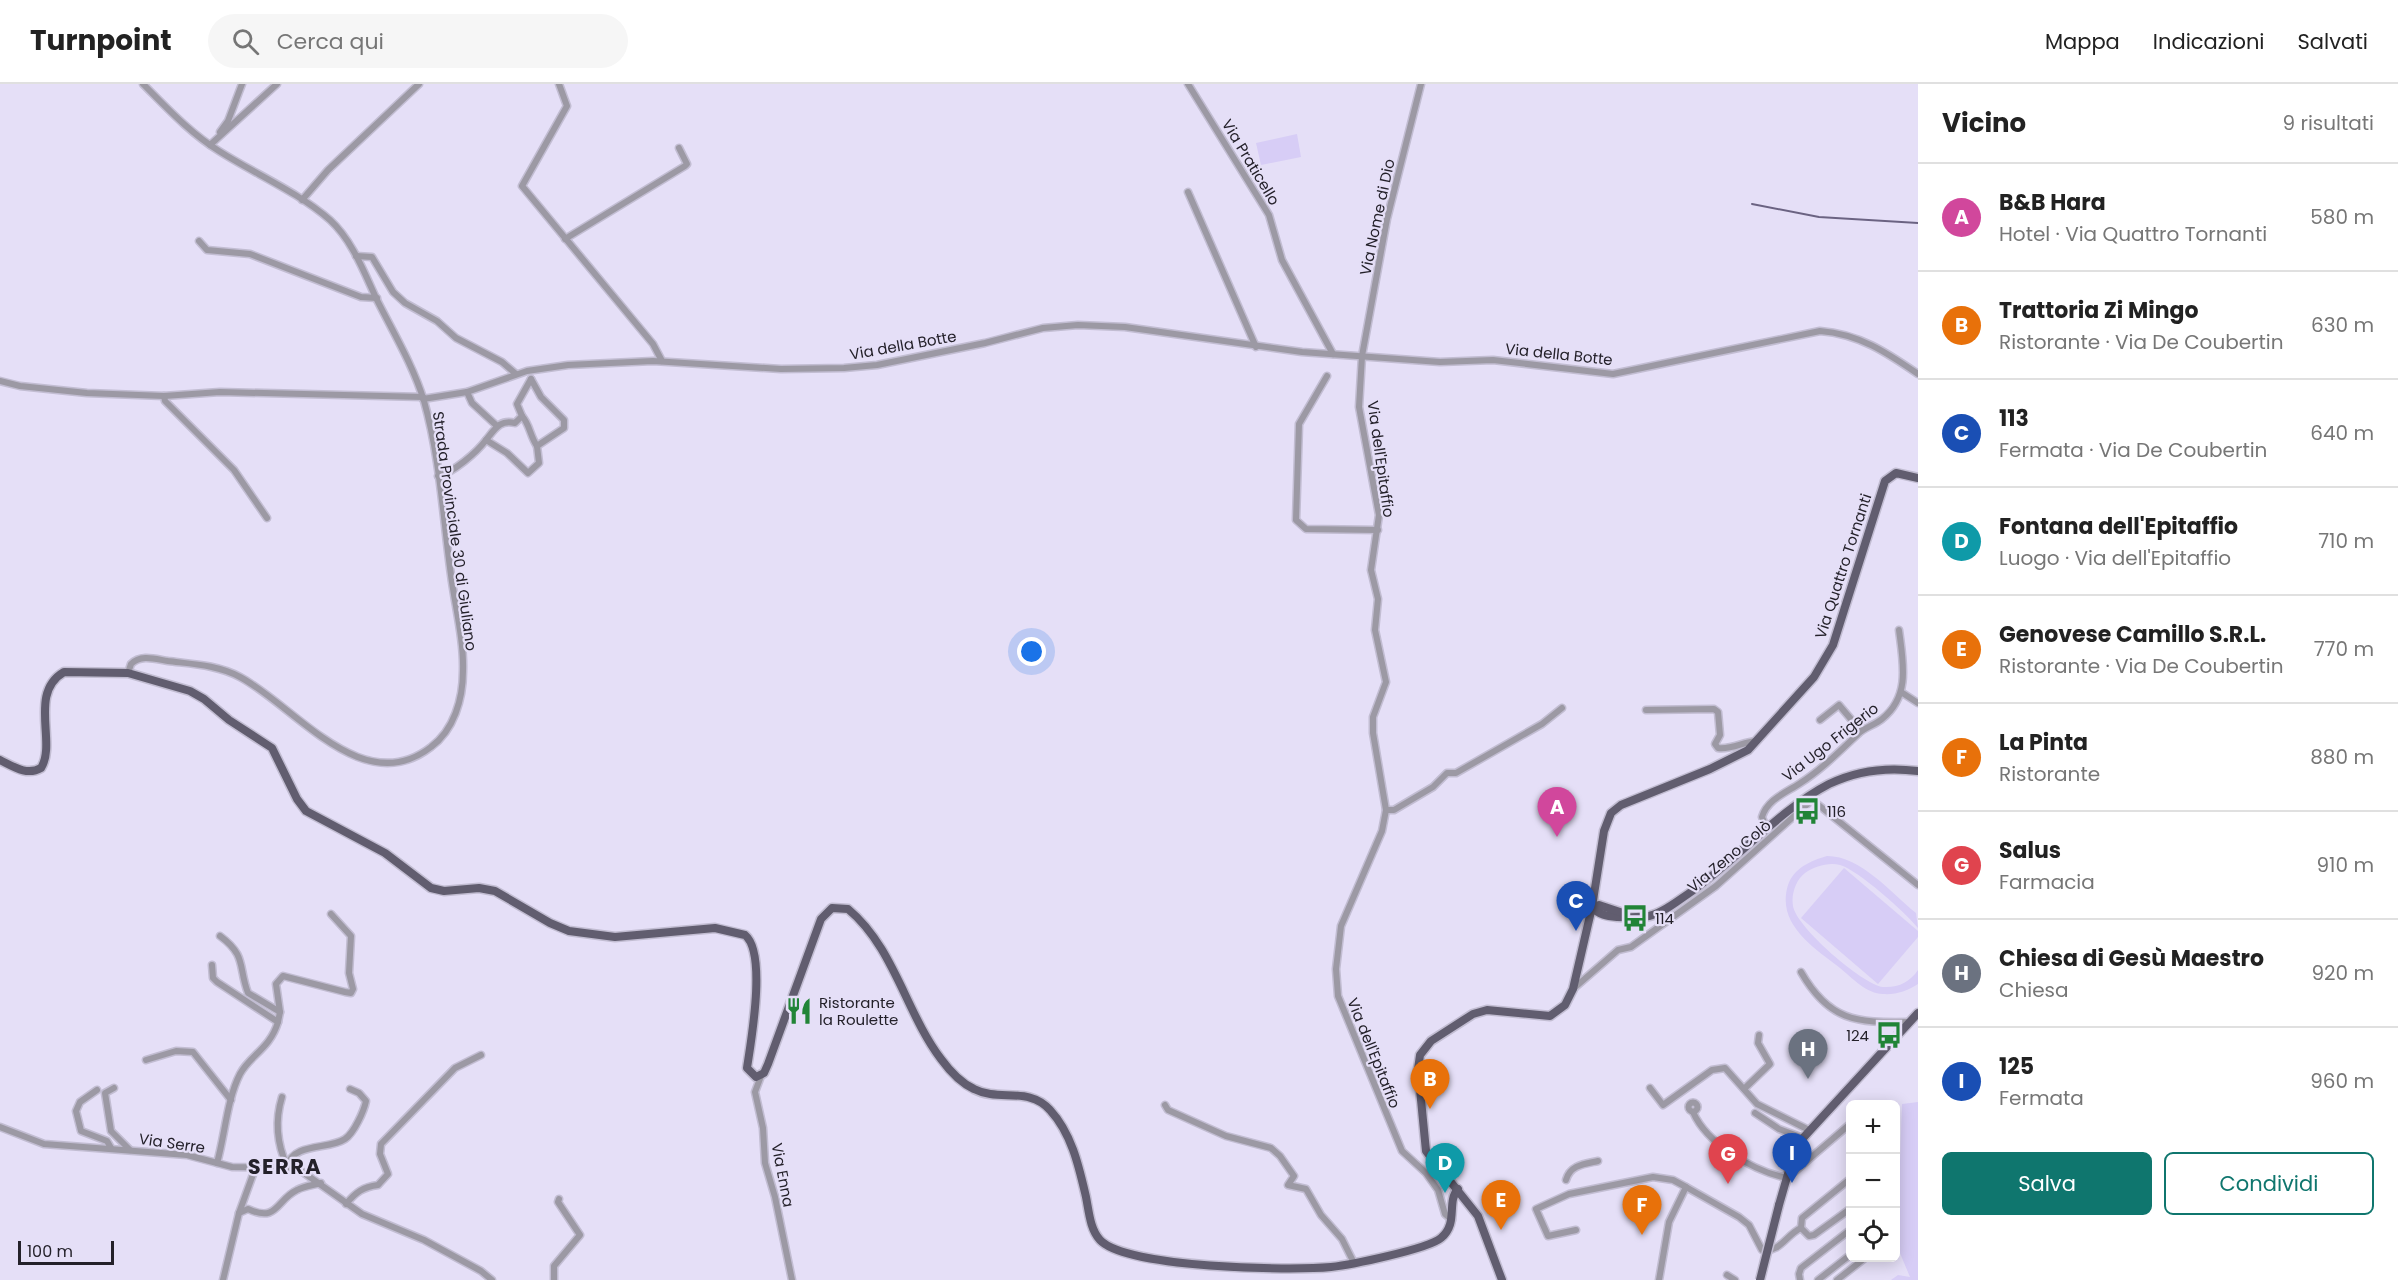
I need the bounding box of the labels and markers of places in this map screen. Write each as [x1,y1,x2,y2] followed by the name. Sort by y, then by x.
[1538,788,1576,837] pin: A
[1792,796,1822,826] bus stop icon: 116
[1827,801,1846,822] place label: 116
[1556,882,1596,931] pin: C
[1620,903,1650,933] bus stop icon: 114
[1655,908,1674,929] place label: 114
[819,992,898,1030] place label: Ristorante la Roulette
[784,996,814,1026] restaurant icon: Ristorante la Roulette
[1874,1020,1904,1050] bus stop icon: 124
[1846,1025,1869,1046] place label: 124
[1788,1030,1828,1079] pin: H
[1410,1060,1450,1109] pin: B
[1708,1134,1748,1184] pin: G
[1772,1134,1812,1183] pin: I
[1426,1144,1464,1193] pin: D
[1482,1180,1520,1230] pin: E
[1622,1186,1662,1235] pin: F

